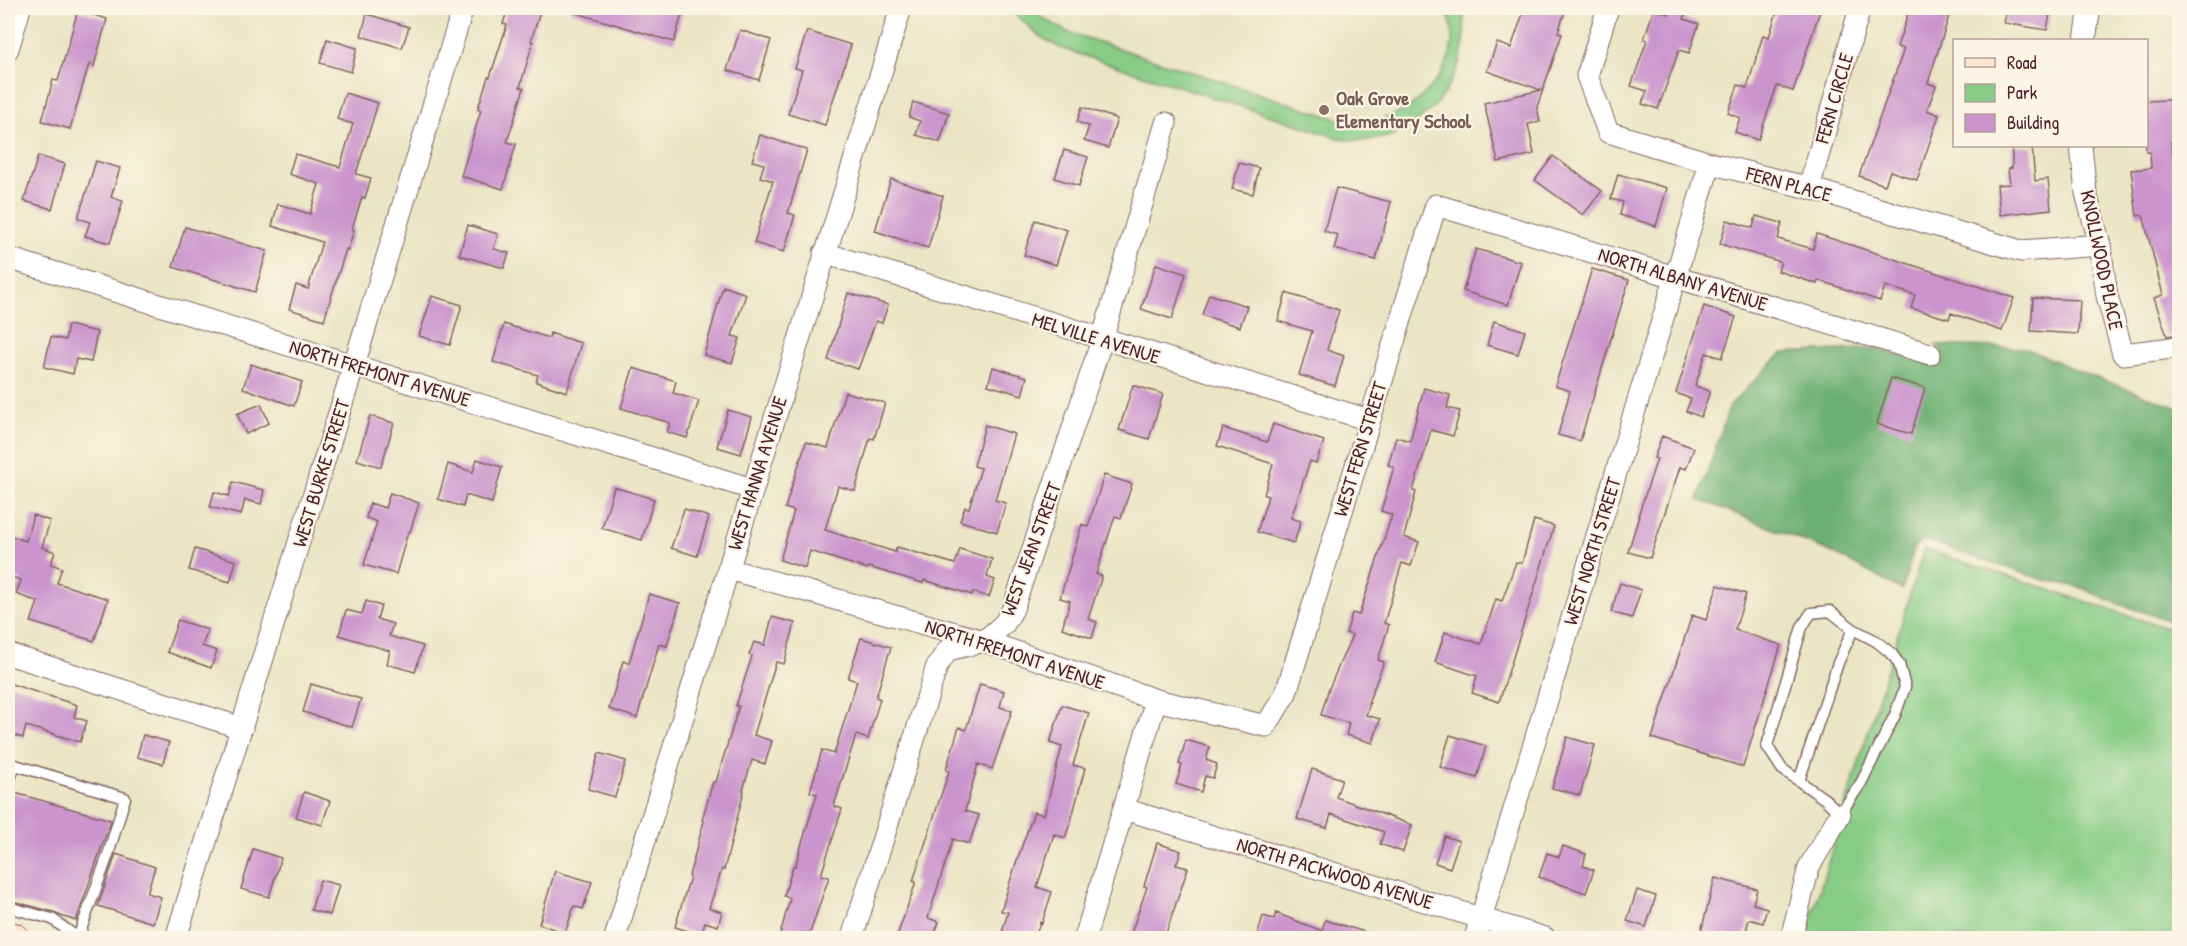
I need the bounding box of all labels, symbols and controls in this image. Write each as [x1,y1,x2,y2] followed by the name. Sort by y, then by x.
[1953,39,2148,147] legend
[1807,49,1859,147] street label: FERN CIRCLE
[2007,50,2037,75] text: Road
[2007,80,2038,105] text: Park
[1336,84,1472,135] place label: Oak Grove Elementary School
[1317,103,1331,117] marker: Oak Grove Elementary School
[2007,110,2059,135] text: Building
[1743,159,1835,208] street label: FERN PLACE
[2074,187,2131,332] street label: KNOLLWOOD PLACE
[1595,240,1771,317] street label: NORTH ALBANY AVENUE
[1029,305,1164,370] street label: MELVILLE AVENUE
[287,332,474,413] street label: NORTH FREMONT AVENUE
[1326,378,1393,520] street label: WEST FERN STREET
[720,393,793,553] street label: WEST HANNA AVENUE
[285,395,356,550] street label: WEST BURKE STREET
[1556,473,1627,628] street label: WEST NORTH STREET
[994,478,1067,619] street label: WEST JEAN STREET
[922,612,1109,695] street label: NORTH FREMONT AVENUE
[1234,830,1437,915] street label: NORTH PACKWOOD AVENUE

